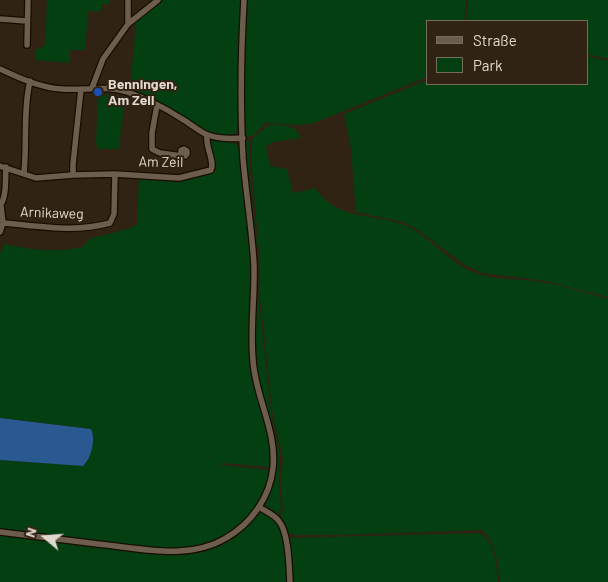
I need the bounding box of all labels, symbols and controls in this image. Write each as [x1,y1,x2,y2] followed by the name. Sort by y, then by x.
[426,20,588,85] legend
[473,31,517,49] text: Straße
[473,56,502,74] text: Park
[108,76,178,108] place label: Benningen, Am Zeil
[92,86,104,98] marker: Benningen, Am Zeil
[138,153,184,171] street label: Am Zeil
[20,203,84,223] street label: Arnikaweg
[20,512,70,562] north arrow
[21,525,40,539] text: N

